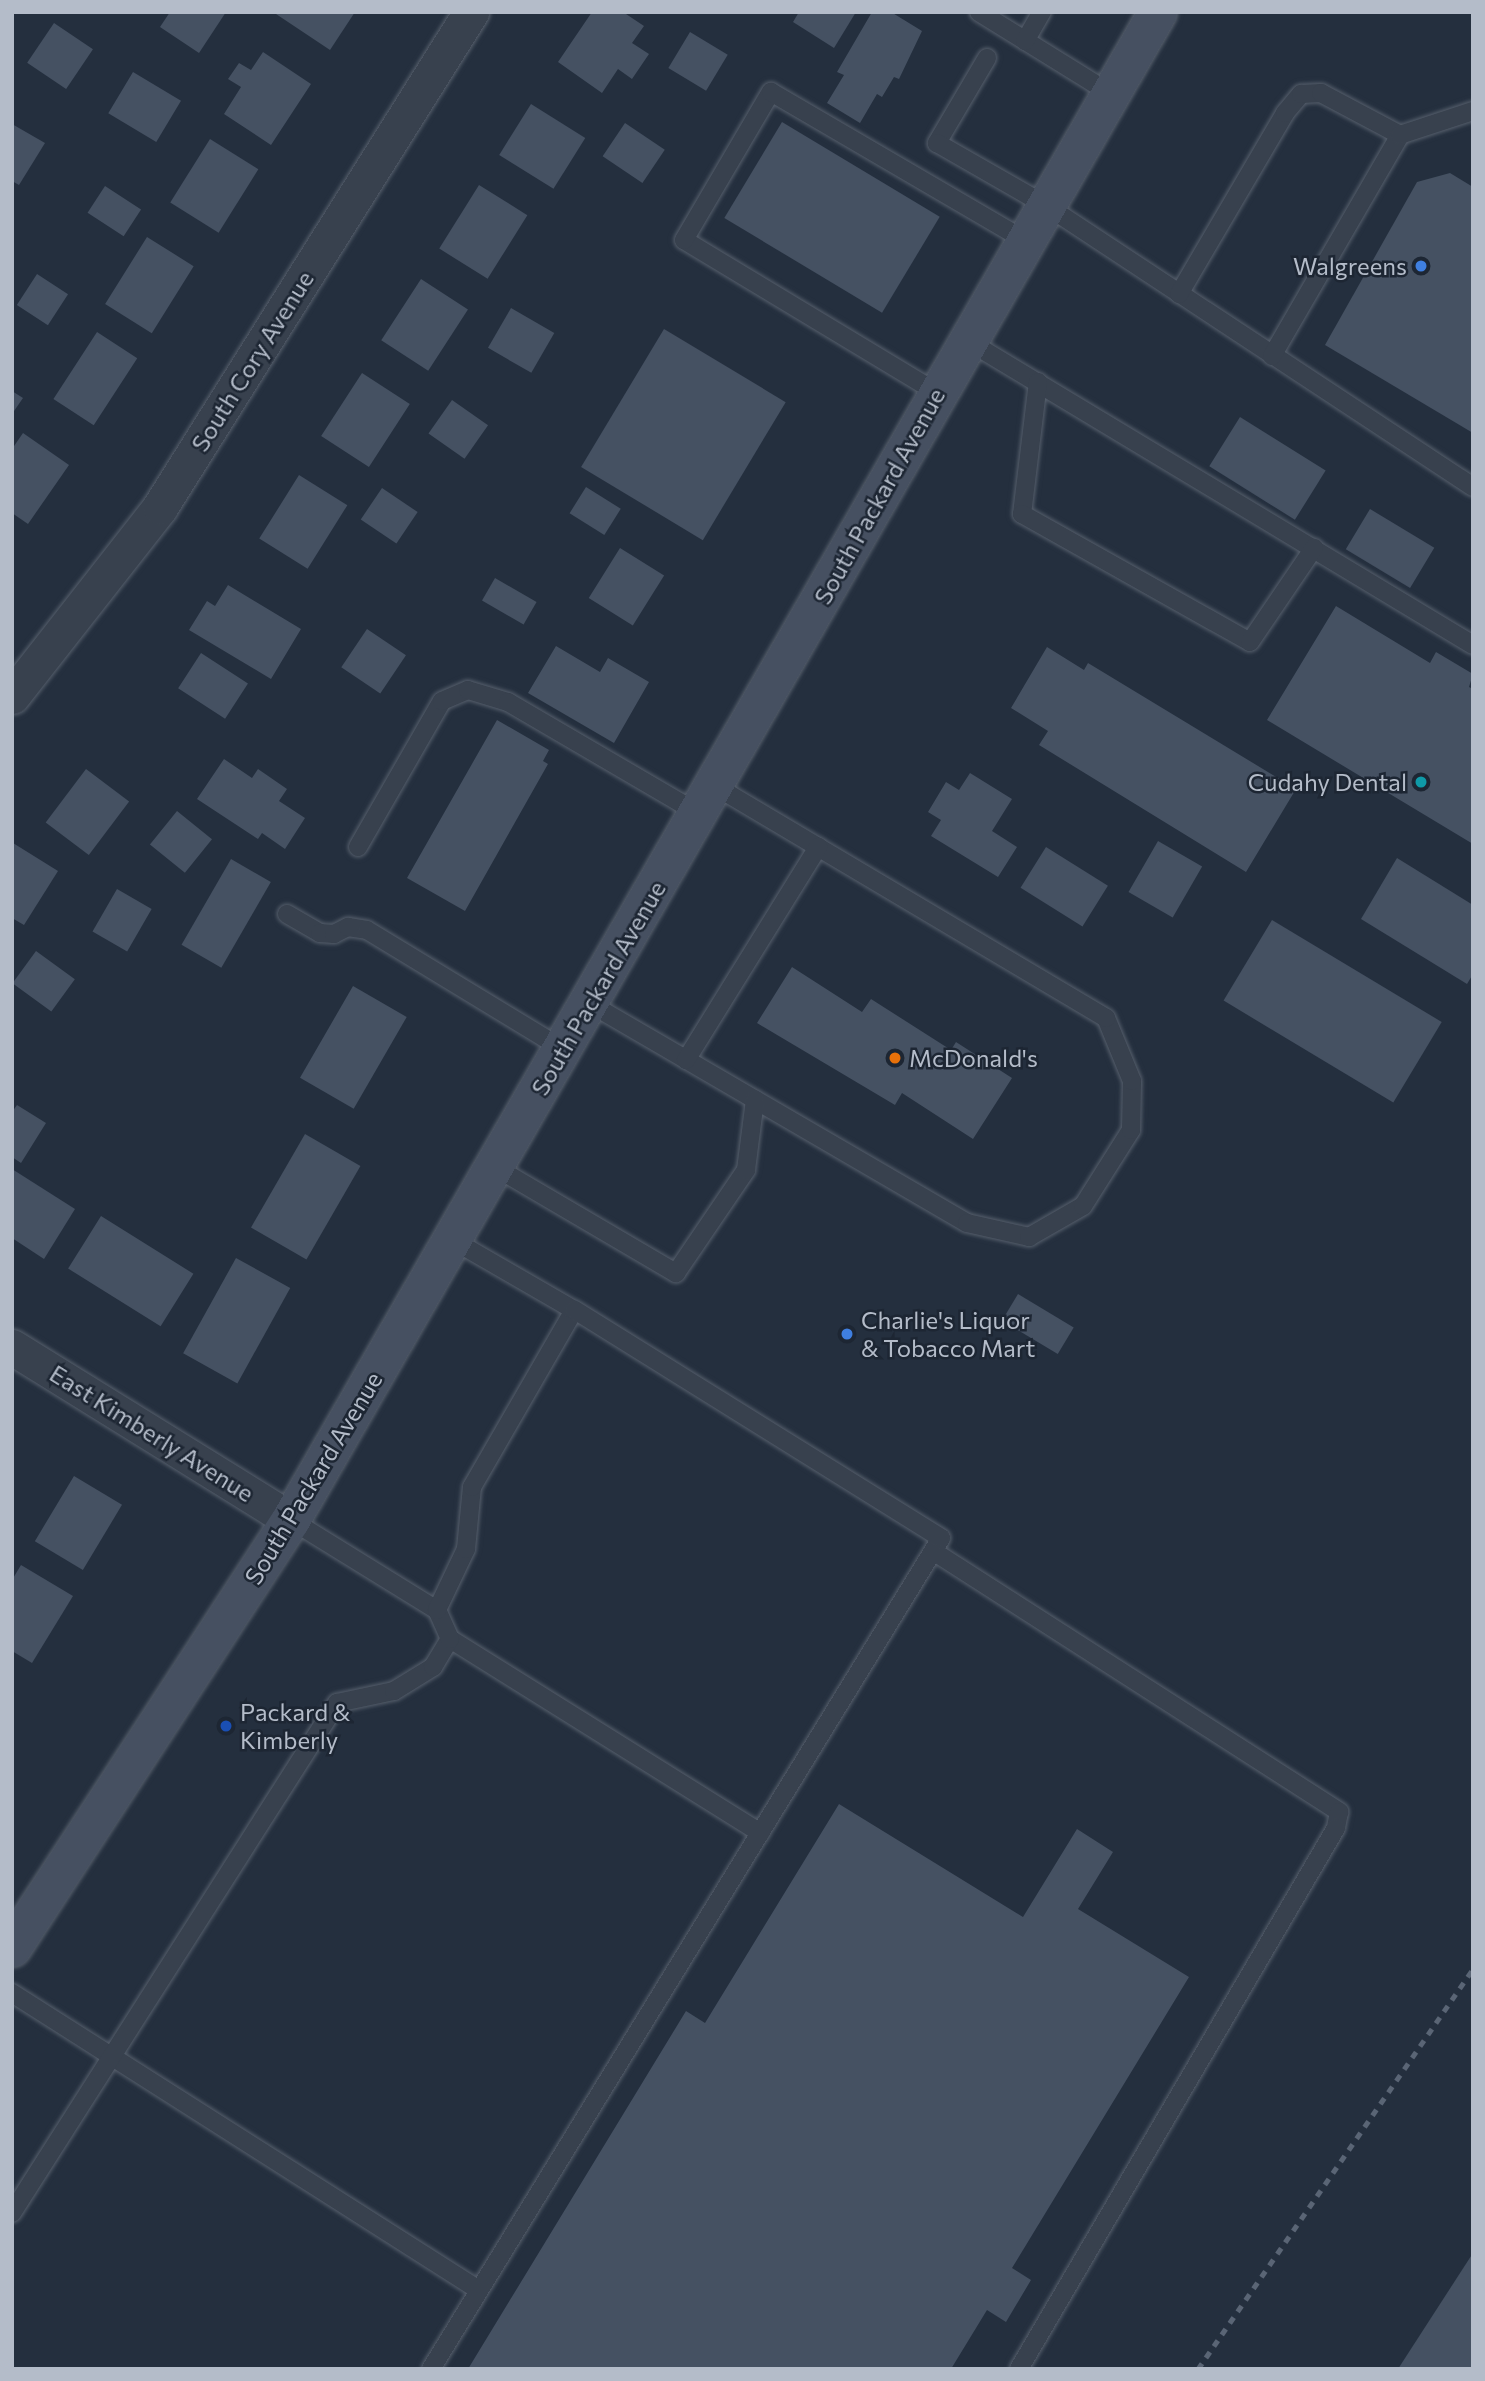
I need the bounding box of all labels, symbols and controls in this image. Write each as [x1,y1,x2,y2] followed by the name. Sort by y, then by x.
[1293,252,1407,280] place label: Walgreens
[1413,258,1429,274] marker: Walgreens
[185,265,319,457] street label: South Cory Avenue
[808,383,950,609] street label: South Packard Avenue
[1248,768,1407,796] place label: Cudahy Dental
[1413,774,1429,790] marker: Cudahy Dental
[525,876,671,1100] street label: South Packard Avenue
[909,1044,1038,1072] place label: McDonald's
[887,1050,903,1066] marker: McDonald's
[861,1306,1035,1362] place label: Charlie's Liquor & Tobacco Mart
[839,1326,855,1342] marker: Charlie's Liquor & Tobacco Mart
[45,1359,259,1507] street label: East Kimberly Avenue
[238,1367,388,1589] street label: South Packard Avenue
[240,1698,350,1754] place label: Packard & Kimberly
[218,1718,234,1734] marker: Packard & Kimberly

